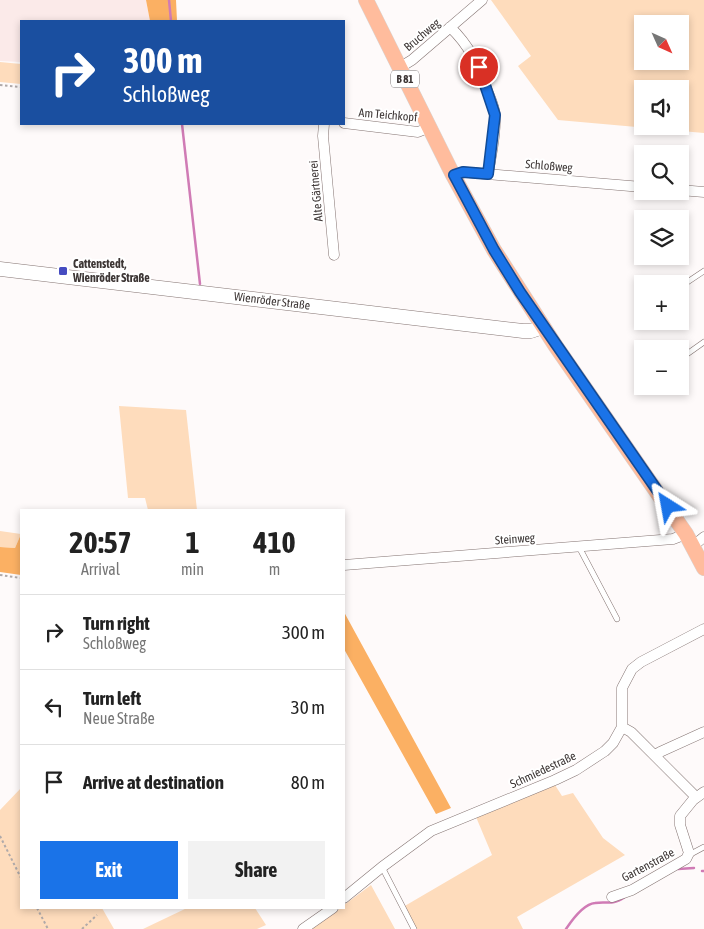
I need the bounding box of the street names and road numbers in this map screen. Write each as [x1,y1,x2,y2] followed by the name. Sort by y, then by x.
[401,15,444,54] street label: Bruchweg
[391,70,419,88] road number: B 81
[358,105,419,125] street label: Am Teichkopf
[525,157,574,175] street label: Schloßweg
[306,160,326,222] street label: Alte Gärtnerei
[233,289,311,313] street label: Wienröder Straße
[495,531,536,547] street label: Steinweg
[508,749,578,791] street label: Schmiedestraße
[619,845,677,885] street label: Gartenstraße

